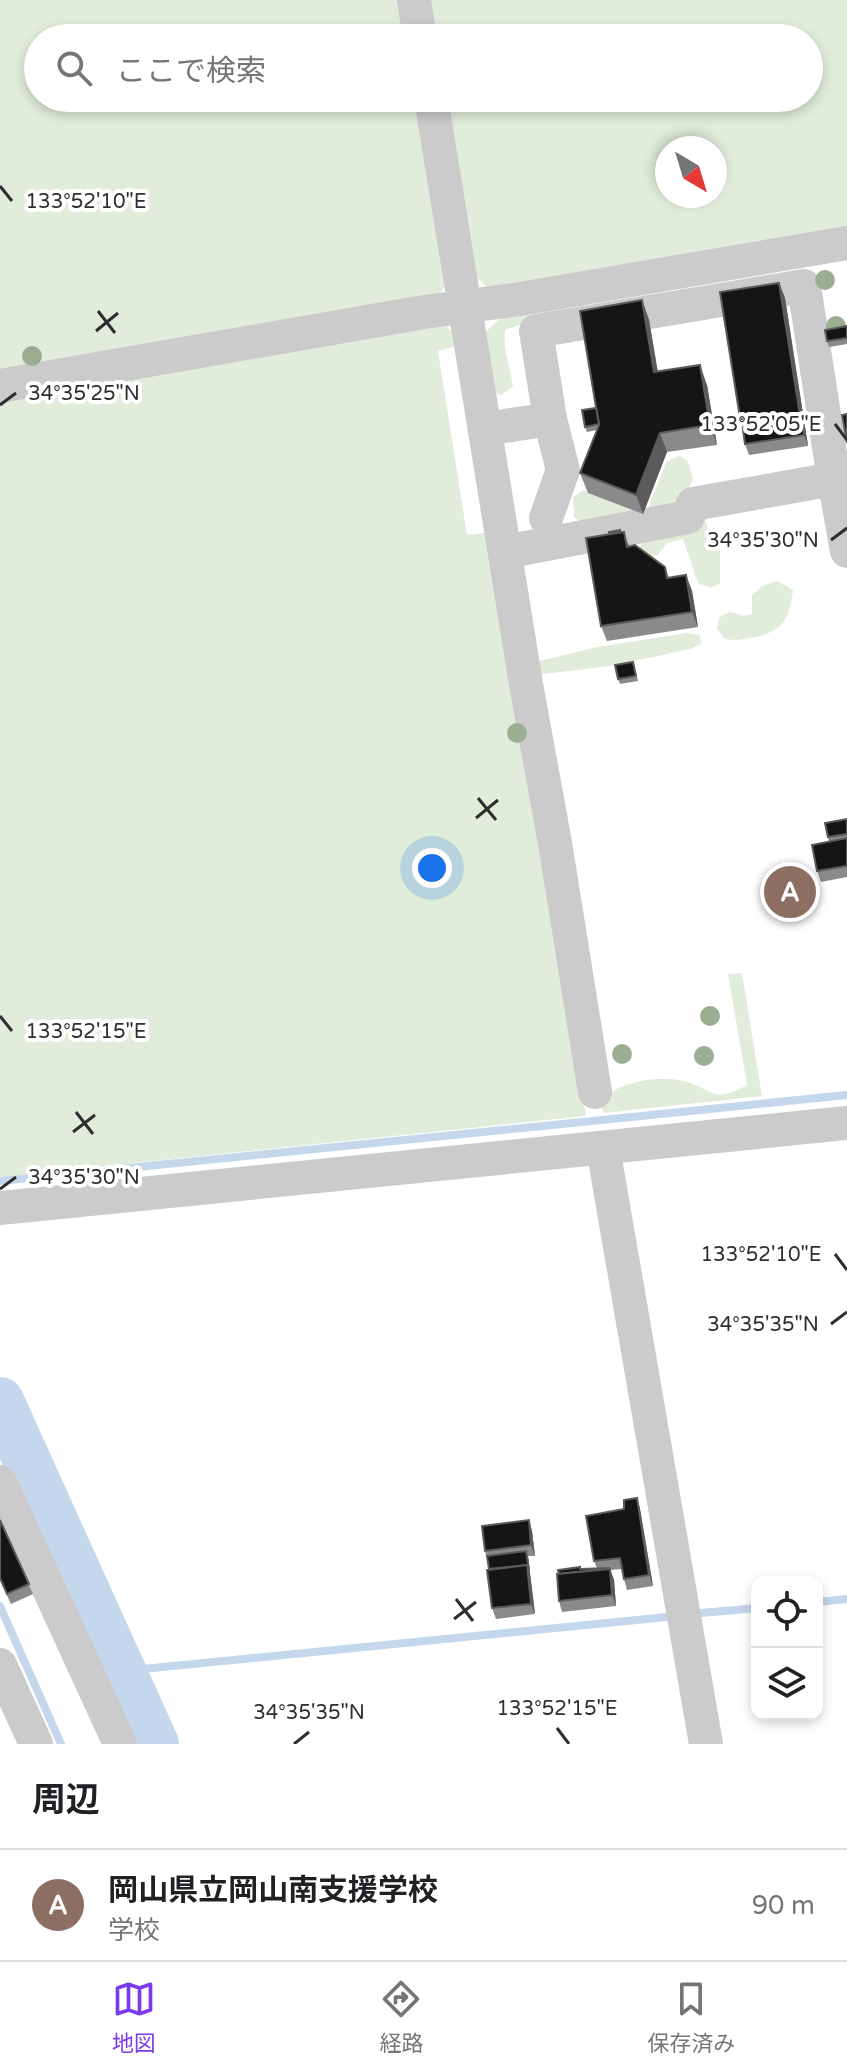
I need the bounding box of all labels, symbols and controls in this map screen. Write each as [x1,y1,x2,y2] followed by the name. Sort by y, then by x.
[24,24,823,112] search box
[52,46,96,90] icon: search
[116,53,266,90] text: ここで検索
[655,136,727,208] north arrow
[26,190,146,214] text: 133°52'10"E
[28,382,140,406] text: 34°35'25"N
[701,413,821,437] text: 133°52'05"E
[707,529,819,553] text: 34°35'30"N
[412,848,452,888] your location
[764,862,816,922] pin: A
[26,1020,146,1044] text: 133°52'15"E
[28,1166,140,1190] text: 34°35'30"N
[701,1243,821,1267] text: 133°52'10"E
[707,1313,819,1337] text: 34°35'35"N
[751,1576,823,1720] map controls
[751,1576,823,1648] button: locate
[751,1648,823,1720] button: layers
[497,1697,617,1721] text: 133°52'15"E
[253,1701,365,1725] text: 34°35'35"N
[32,1780,100,1821] text: 周辺
[108,1872,438,1909] text: 岡山県立岡山南支援学校
[48,1890,68,1921] text: A
[752,1890,815,1921] text: 90 m
[108,1915,160,1946] text: 学校
[112,1977,156,2057] tab: 地図
[379,1977,423,2057] tab: 経路
[647,1977,735,2057] tab: 保存済み

